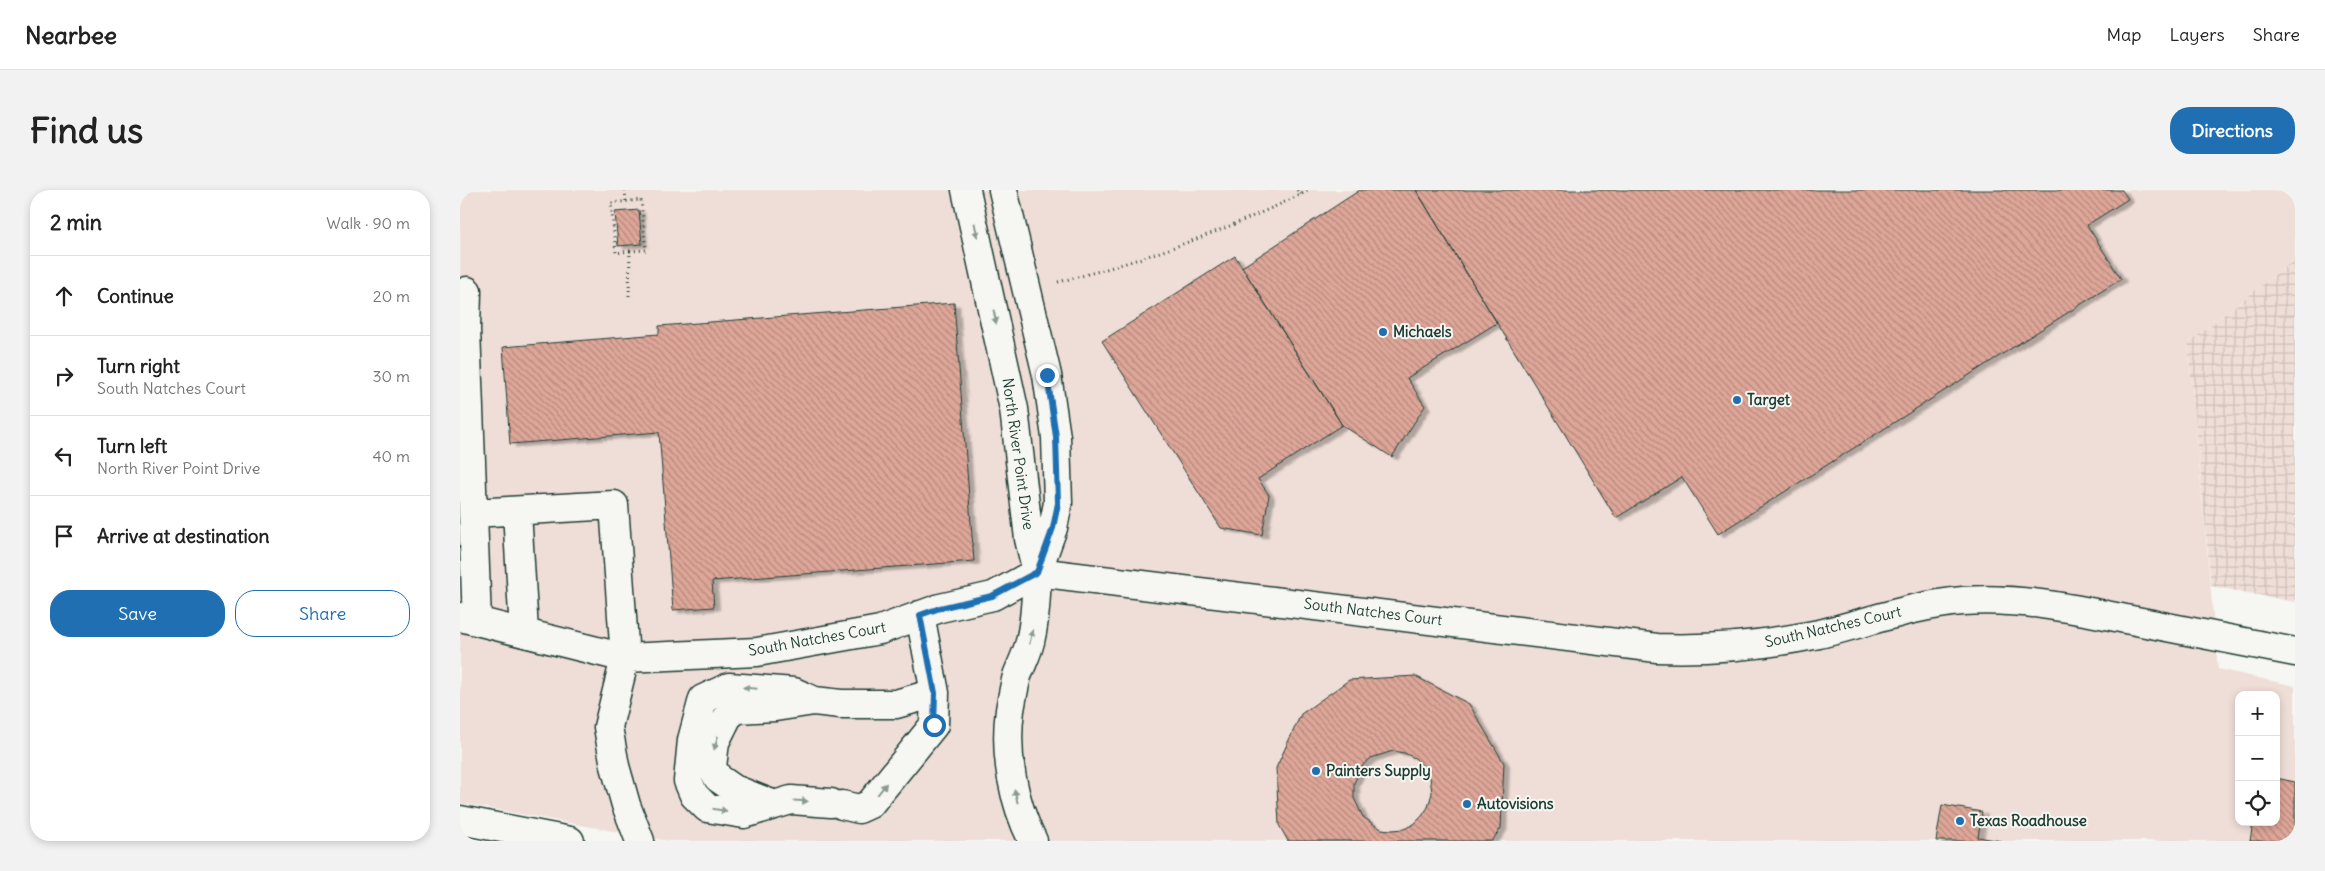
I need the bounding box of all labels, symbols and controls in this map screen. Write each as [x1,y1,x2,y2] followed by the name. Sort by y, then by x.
[25,20,117,50] text: Nearbee
[2106,23,2141,46] text: Map
[2169,23,2225,46] text: Layers
[2253,23,2300,46] text: Share
[2170,107,2295,154] button: Directions
[30,108,143,152] text: Find us
[50,209,102,236] text: 2 min
[326,213,410,233] text: Walk · 90 m
[972,222,980,238] one-way arrow
[50,282,78,310] icon: ahead
[97,284,174,308] text: Continue
[373,286,410,306] text: 20 m
[991,309,999,324] one-way arrow
[1393,322,1452,341] place label: Michaels
[1377,326,1389,338] marker: Michaels
[97,354,180,378] text: Turn right
[50,362,78,390] icon: right
[1036,364,1059,387] route end
[373,366,410,386] text: 30 m
[998,377,1039,531] street label: North River Point Drive
[97,378,246,398] text: South Natches Court
[1747,390,1791,410] place label: Target
[1731,394,1743,406] marker: Target
[97,434,167,458] text: Turn left
[50,442,78,470] icon: left
[372,446,410,466] text: 40 m
[97,458,260,478] text: North River Point Drive
[50,522,78,550] icon: arrive
[97,524,270,548] text: Arrive at destination
[50,590,225,637] button: Save
[235,590,410,637] button: Share
[1303,594,1443,629] street label: South Natches Court
[1763,602,1903,651] street label: South Natches Court
[747,617,887,660] street label: South Natches Court
[1027,629,1035,644] one-way arrow
[741,684,757,692] one-way arrow
[2235,691,2280,826] map controls
[2235,691,2280,736] button: +
[923,714,946,737] route start
[712,736,720,751] one-way arrow
[2235,736,2280,781] button: −
[1326,761,1431,781] place label: Painters Supply
[1310,765,1322,777] marker: Painters Supply
[2235,781,2280,826] button: locate
[877,782,887,796] one-way arrow
[1012,788,1020,803] one-way arrow
[1477,794,1554,813] place label: Autovisions
[793,797,809,805] one-way arrow
[1461,798,1473,810] marker: Autovisions
[712,806,728,814] one-way arrow
[1970,811,2087,830] place label: Texas Roadhouse
[1954,815,1966,827] marker: Texas Roadhouse

